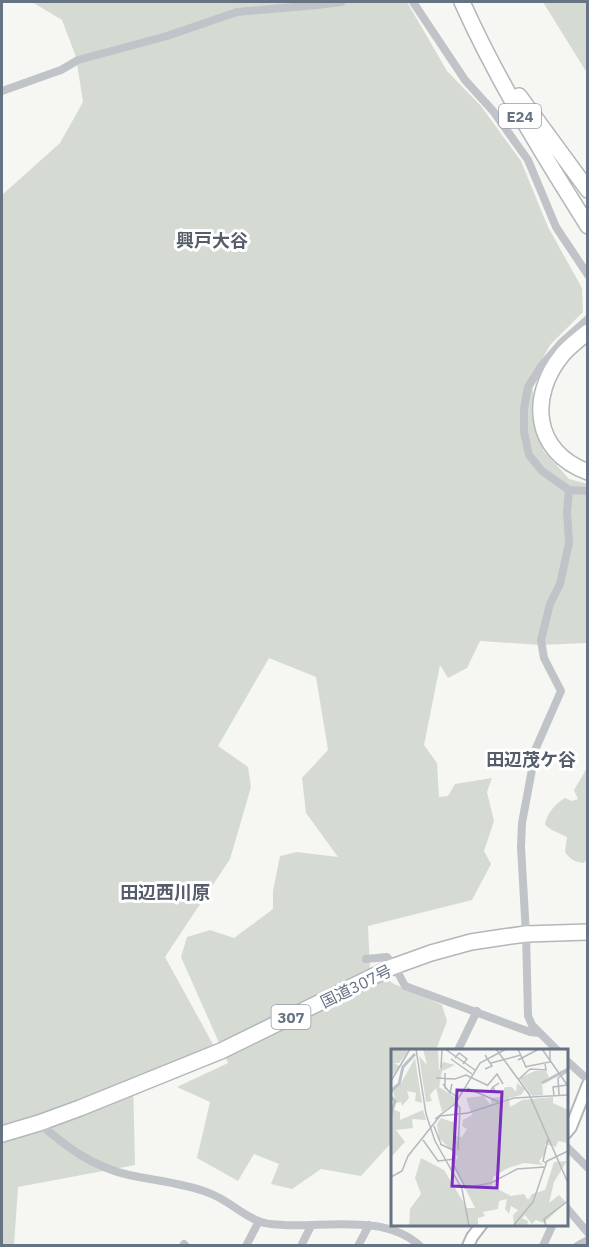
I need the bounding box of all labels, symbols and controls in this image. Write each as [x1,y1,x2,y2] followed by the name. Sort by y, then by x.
[499,104,541,128] road number: E24
[176,229,248,252] district label: 興戸大谷
[486,748,576,771] district label: 田辺茂ケ谷
[120,881,210,904] district label: 田辺西川原
[317,960,395,1012] street label: 国道307号
[272,1005,310,1029] road number: 307
[391,1049,568,1226] inset map

